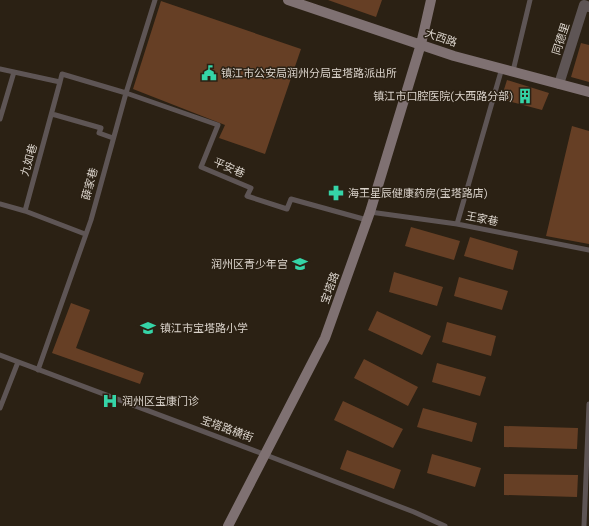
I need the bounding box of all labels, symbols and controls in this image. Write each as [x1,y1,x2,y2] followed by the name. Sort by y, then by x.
[550,21,572,57] street label: 同德里
[423,26,459,50] street label: 大西路
[200,64,218,82] public building icon: 镇江市公安局润州分局宝塔路派出所
[221,67,397,80] place label: 镇江市公安局润州分局宝塔路派出所
[516,87,534,105] building icon: 镇江市口腔医院(大西路分部)
[373,90,513,103] place label: 镇江市口腔医院(大西路分部)
[18,142,40,178] street label: 九如巷
[211,156,247,180] street label: 平安巷
[79,166,101,202] street label: 薛家巷
[327,184,345,202] pharmacy icon: 海王星辰健康药房(宝塔路店)
[348,187,488,200] place label: 海王星辰健康药房(宝塔路店)
[465,209,499,229] street label: 王家巷
[291,255,309,273] school or university icon: 润州区青少年宫
[211,258,288,271] place label: 润州区青少年宫
[318,270,342,306] street label: 宝塔路
[139,319,157,337] school or university icon: 镇江市宝塔路小学
[160,322,248,335] place label: 镇江市宝塔路小学
[101,392,119,410] hospital icon: 润州区宝康门诊
[122,395,199,408] place label: 润州区宝康门诊
[199,413,255,445] street label: 宝塔路横街

